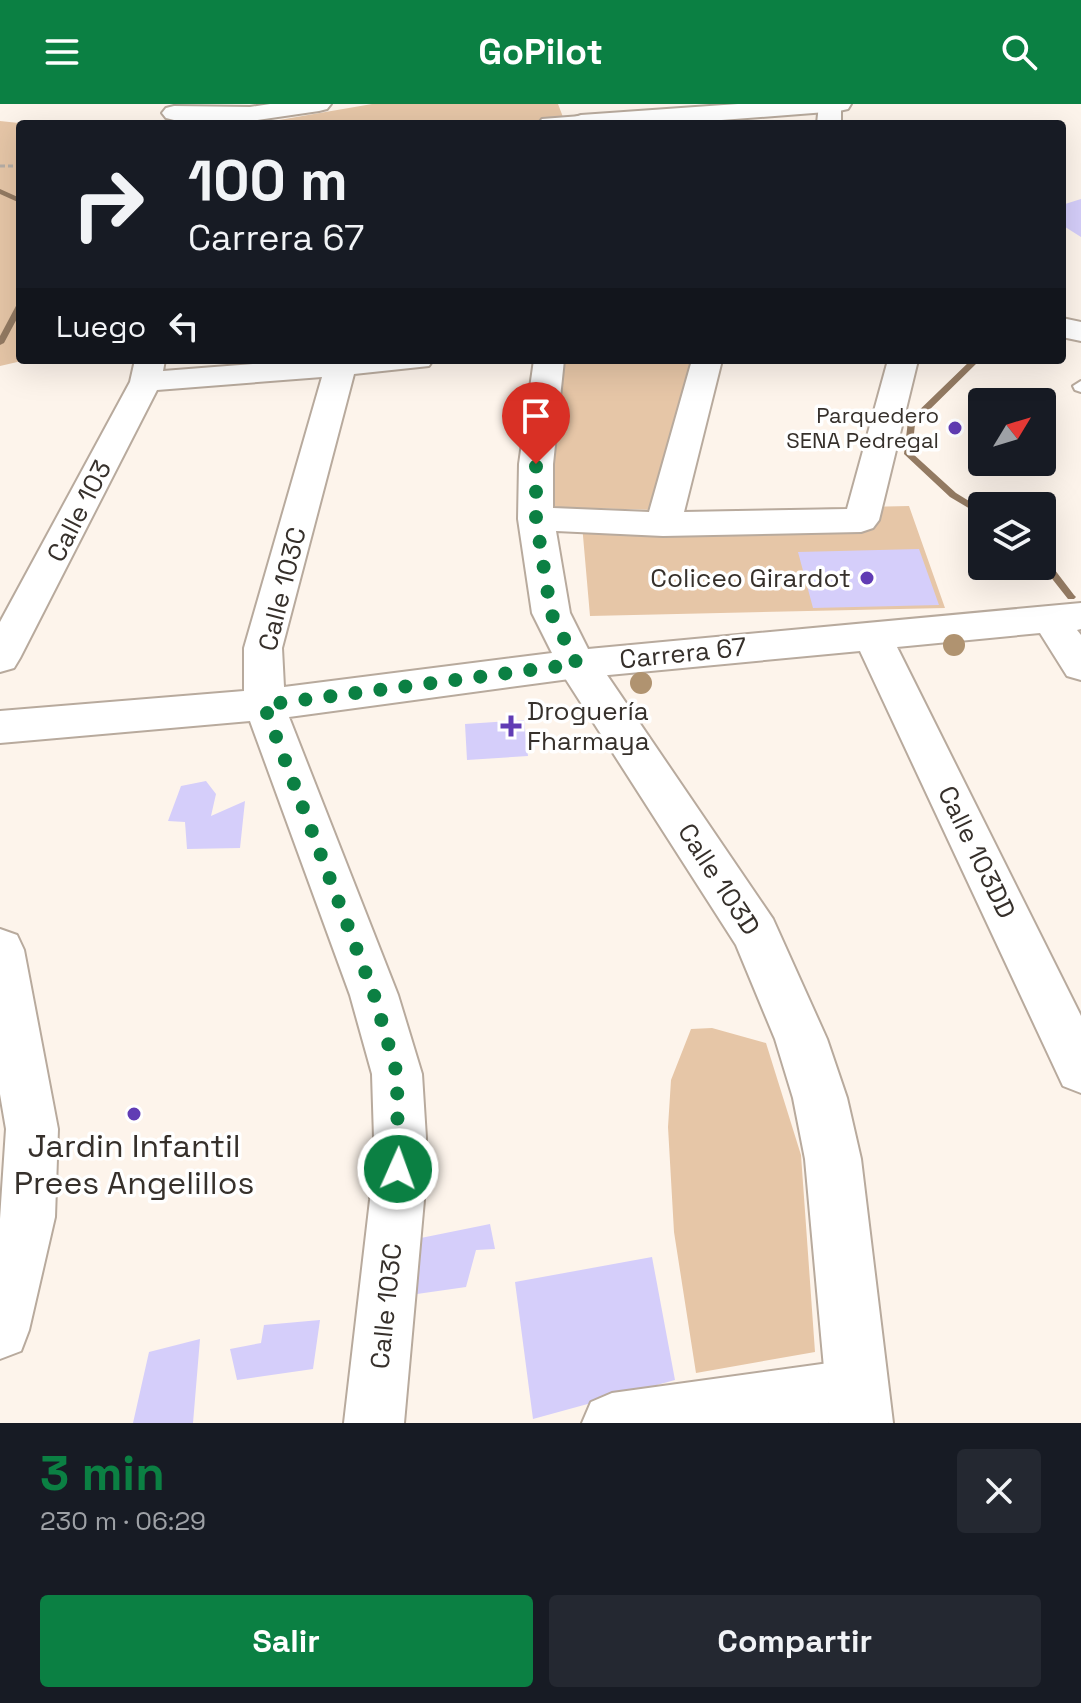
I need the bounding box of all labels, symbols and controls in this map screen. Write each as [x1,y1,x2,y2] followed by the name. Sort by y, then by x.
[478,29,603,75] text: GoPilot
[40,30,84,74] icon: menu
[997,30,1041,74] icon: search
[188,145,348,216] text: 100 m
[56,152,160,256] icon: right
[188,215,364,261] text: Carrera 67
[162,304,206,348] icon: left
[56,307,146,346] text: Luego
[502,382,570,464] pin
[968,388,1056,476] north arrow
[968,388,1056,580] map controls
[514,394,558,438] icon: arrive
[786,401,939,454] place label: Parquedero SENA Pedregal
[946,419,964,437] marker: Parquedero SENA Pedregal
[39,454,119,568] street label: Calle 103
[968,492,1056,580] button: layers
[250,524,314,654] street label: Calle 103C
[650,561,851,595] place label: Coliceo Girardot
[858,569,876,587] marker: Coliceo Girardot
[618,629,748,677] street label: Carrera 67
[527,694,650,758] place label: Droguería Fharmaya
[502,717,520,735] marker: Droguería Fharmaya
[930,780,1024,924] street label: Calle 103DD
[670,817,768,941] street label: Calle 103D
[125,1105,143,1123] marker: Jardin Infantil Prees Angelillos
[14,1126,254,1203] place label: Jardin Infantil Prees Angelillos
[356,1127,440,1211] position arrow
[362,1241,410,1371] street label: Calle 103C
[40,1443,165,1504] text: 3 min
[957,1449,1041,1533] button: close
[40,1504,206,1538] text: 230 m · 06:29
[40,1595,533,1687] button: Salir
[549,1595,1041,1687] button: Compartir

